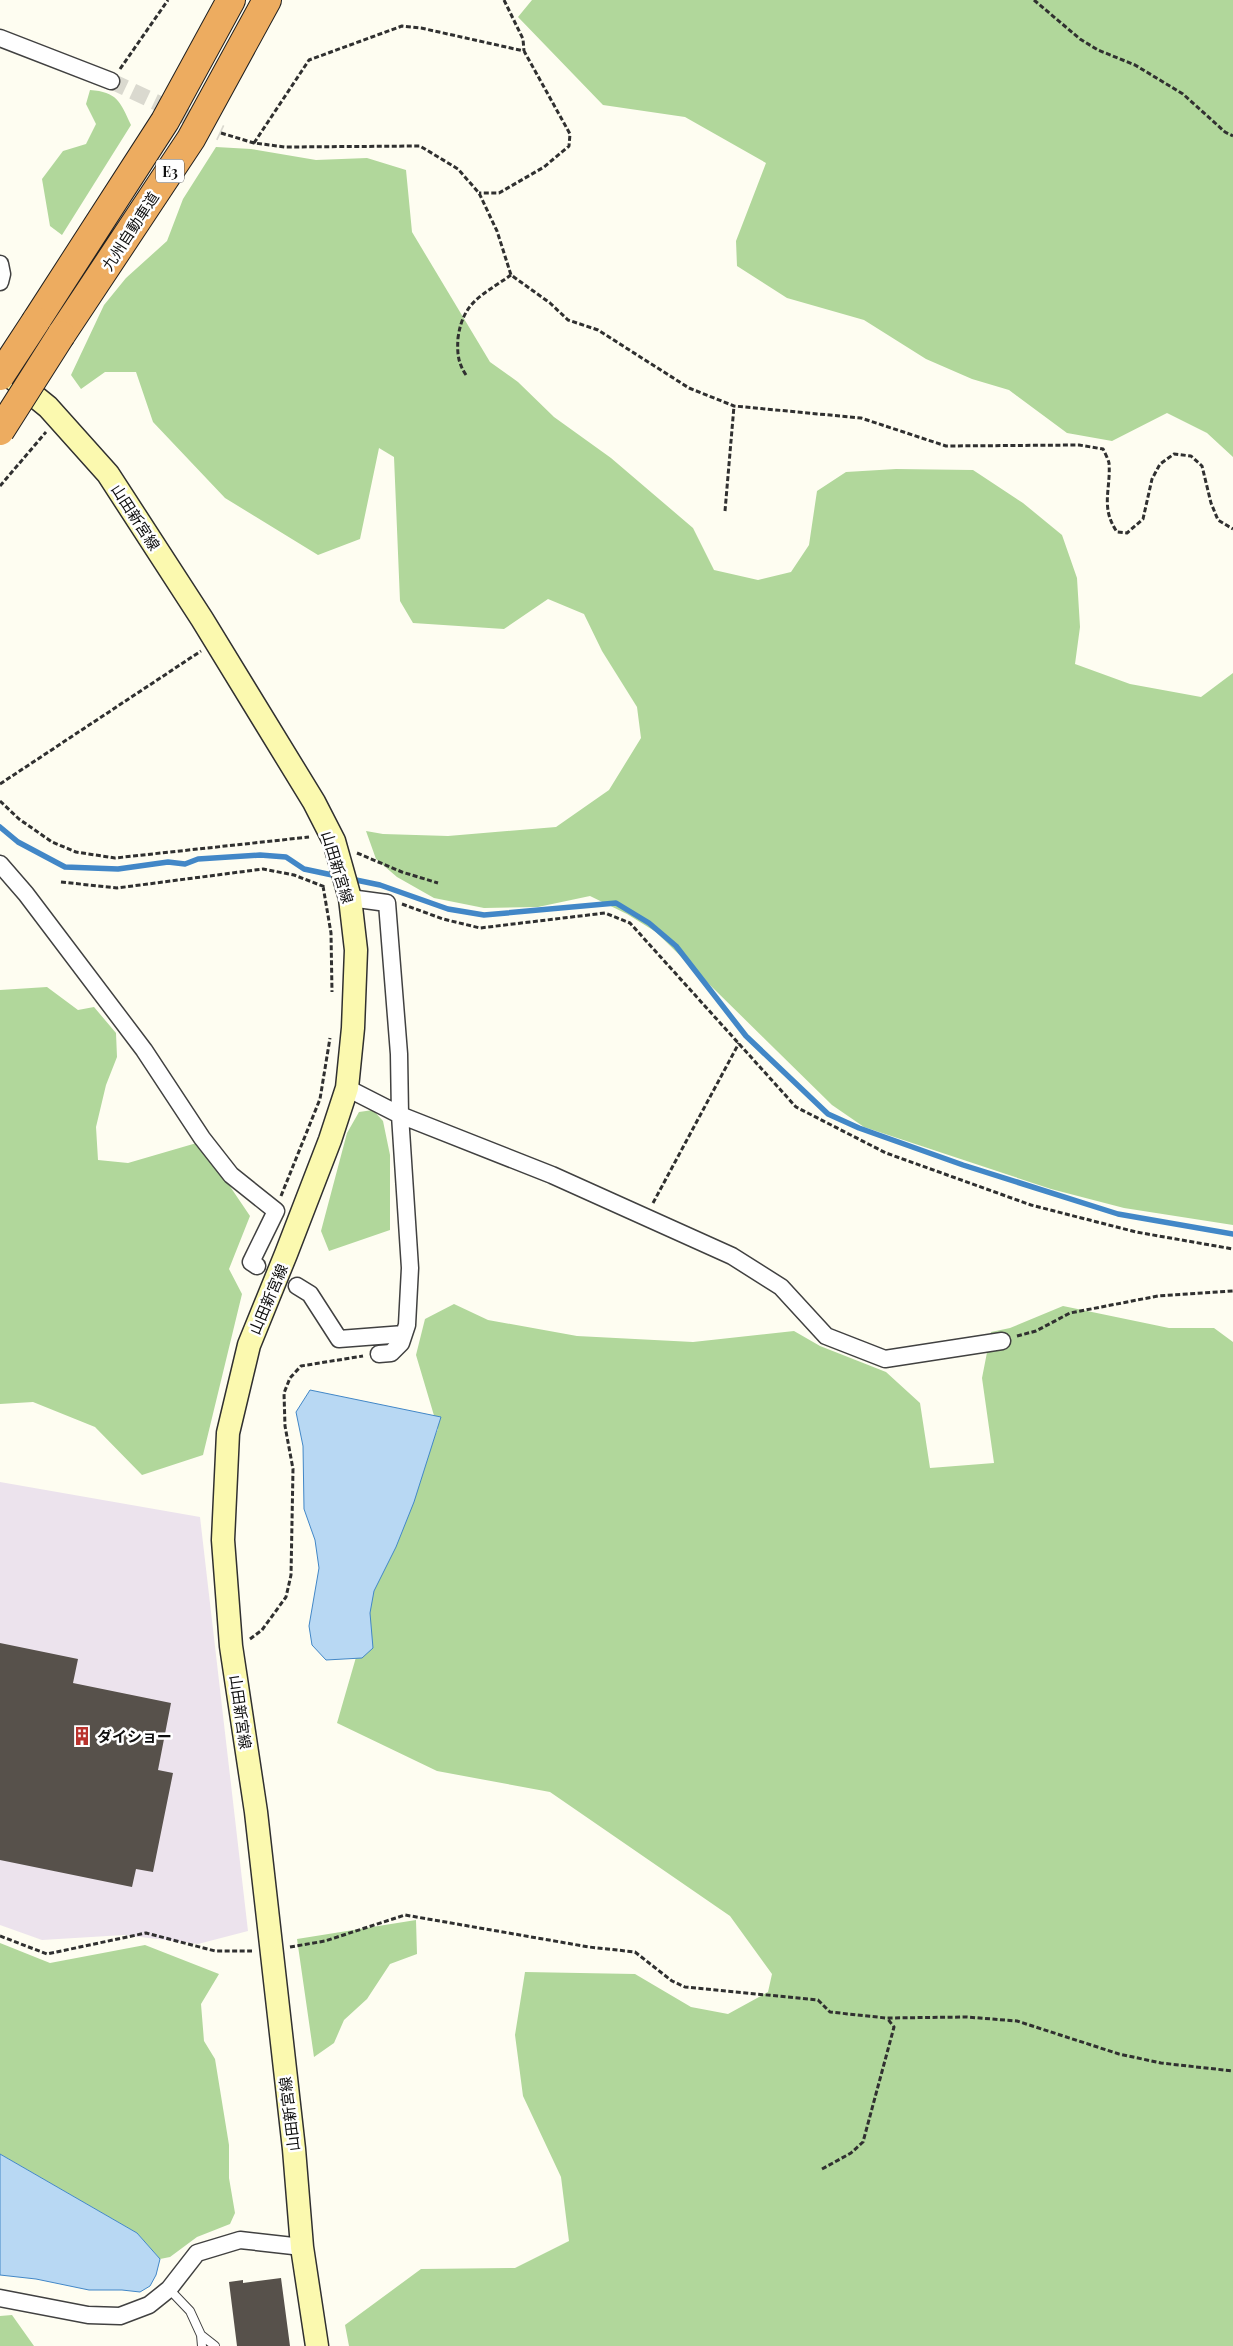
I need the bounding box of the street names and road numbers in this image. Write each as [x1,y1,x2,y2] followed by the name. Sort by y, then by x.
[156,160,184,182] road number: E3
[97,188,163,274] street label: 九州自動車道
[107,480,165,554] street label: 山田新宮線
[317,828,359,906] street label: 山田新宮線
[244,1261,292,1337] street label: 山田新宮線
[226,1673,256,1751] street label: 山田新宮線
[275,2076,303,2152] street label: 山田新宮線

